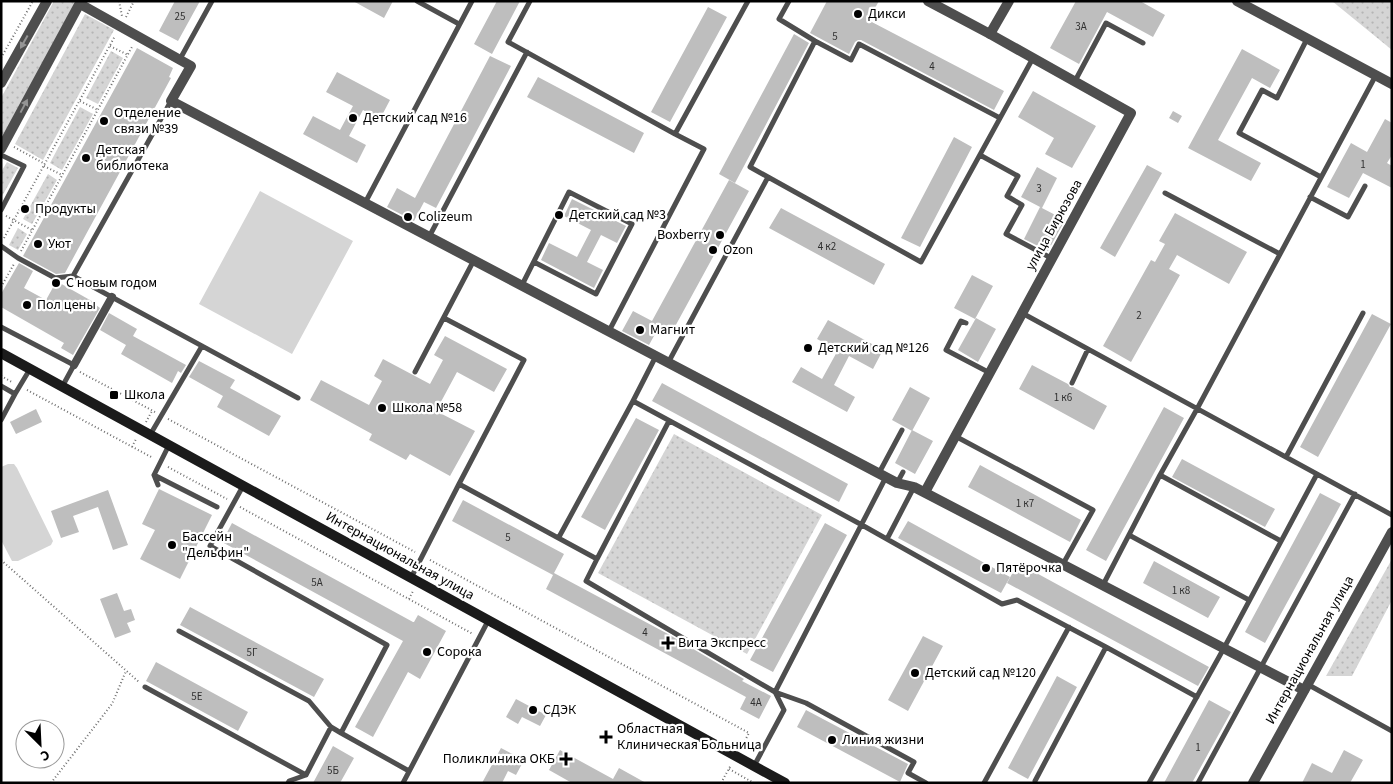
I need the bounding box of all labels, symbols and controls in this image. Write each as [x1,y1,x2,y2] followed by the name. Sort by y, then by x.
[868,4,906,24] place label: Дикси
[852,8,864,20] marker: Дикси
[175,9,185,24] house number: 25
[1075,19,1087,34] house number: 3А
[832,29,838,44] house number: 5
[20,35,28,50] one-way arrow
[929,59,935,74] house number: 4
[20,99,29,113] one-way arrow
[114,103,181,139] place label: Отделение связи №39
[363,108,467,128] place label: Детский сад №16
[347,112,359,124] marker: Детский сад №16
[98,115,110,127] marker: Отделение связи №39
[96,140,169,176] place label: Детская библиотека
[80,152,92,164] marker: Детская библиотека
[1360,157,1366,172] house number: 1
[1021,176,1087,274] street label: улица Бирюзова
[1036,181,1042,196] house number: 3
[35,199,96,219] place label: Продукты
[19,203,31,215] marker: Продукты
[569,205,666,225] place label: Детский сад №3
[418,207,473,227] place label: Colizeum
[553,209,565,221] marker: Детский сад №3
[402,211,414,223] marker: Colizeum
[657,225,710,245] place label: Boxberry
[714,229,726,241] marker: Boxberry
[48,234,72,254] place label: Уют
[32,238,44,250] marker: Уют
[818,239,836,254] house number: 4 к2
[723,240,753,260] place label: Ozon
[707,244,719,256] marker: Ozon
[66,273,157,293] place label: С новым годом
[50,277,62,289] marker: С новым годом
[37,295,96,315] place label: Пол цены
[21,299,33,311] marker: Пол цены
[1136,308,1142,323] house number: 2
[650,320,696,340] place label: Магнит
[634,324,646,336] marker: Магнит
[818,338,929,358] place label: Детский сад №126
[802,342,814,354] marker: Детский сад №126
[124,385,165,405] place label: Школа
[108,389,120,401] marker: Школа
[1054,390,1073,405] house number: 1 к6
[392,398,462,418] place label: Школа №58
[376,402,388,414] marker: Школа №58
[1016,496,1034,511] house number: 1 к7
[322,507,478,605] street label: Интернациональная улица
[182,527,249,563] place label: Бассейн "Дельфин"
[505,530,511,545] house number: 5
[166,539,178,551] marker: Бассейн "Дельфин"
[996,558,1062,578] place label: Пятёрочка
[980,562,992,574] marker: Пятёрочка
[1261,572,1359,728] street label: Интернациональная улица
[311,575,323,590] house number: 5А
[1172,583,1191,598] house number: 1 к8
[642,625,648,640] house number: 4
[678,633,767,653] place label: Вита Экспресс
[662,637,674,649] marker: Вита Экспресс
[437,642,482,662] place label: Сорока
[247,645,258,660] house number: 5Г
[421,646,433,658] marker: Сорока
[925,663,1036,683] place label: Детский сад №120
[909,667,921,679] marker: Детский сад №120
[191,689,203,704] house number: 5Е
[750,695,762,710] house number: 4А
[543,700,577,720] place label: СДЭК
[527,704,539,716] marker: СДЭК
[15,719,65,769] north arrow
[617,719,762,755] place label: Областная Клиническая Больница
[599,730,613,744] marker: Областная Клиническая Больница
[842,730,924,750] place label: Линия жизни
[826,734,838,746] marker: Линия жизни
[1195,740,1201,755] house number: 1
[37,744,53,766] text: С
[443,749,555,769] place label: Поликлиника ОКБ
[559,752,573,766] marker: Поликлиника ОКБ
[327,763,339,778] house number: 5Б

